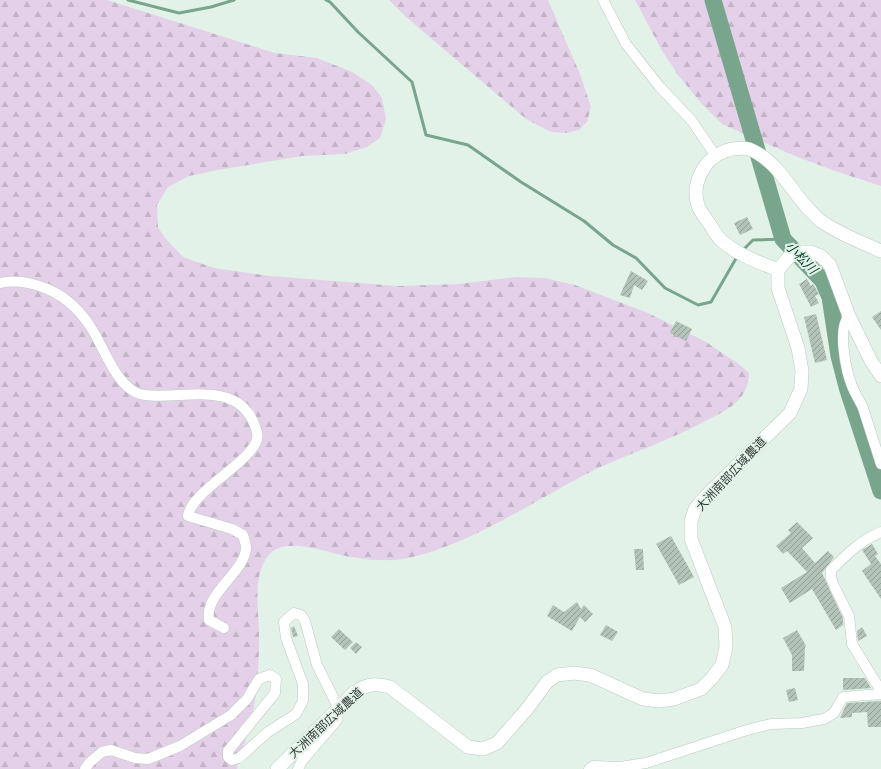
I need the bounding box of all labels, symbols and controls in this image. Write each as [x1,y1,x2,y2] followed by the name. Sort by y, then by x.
[781,238,822,280] water label: 小松川
[692,433,770,515] street label: 大洲南部広域農道
[285,684,367,762] street label: 大洲南部広域農道

